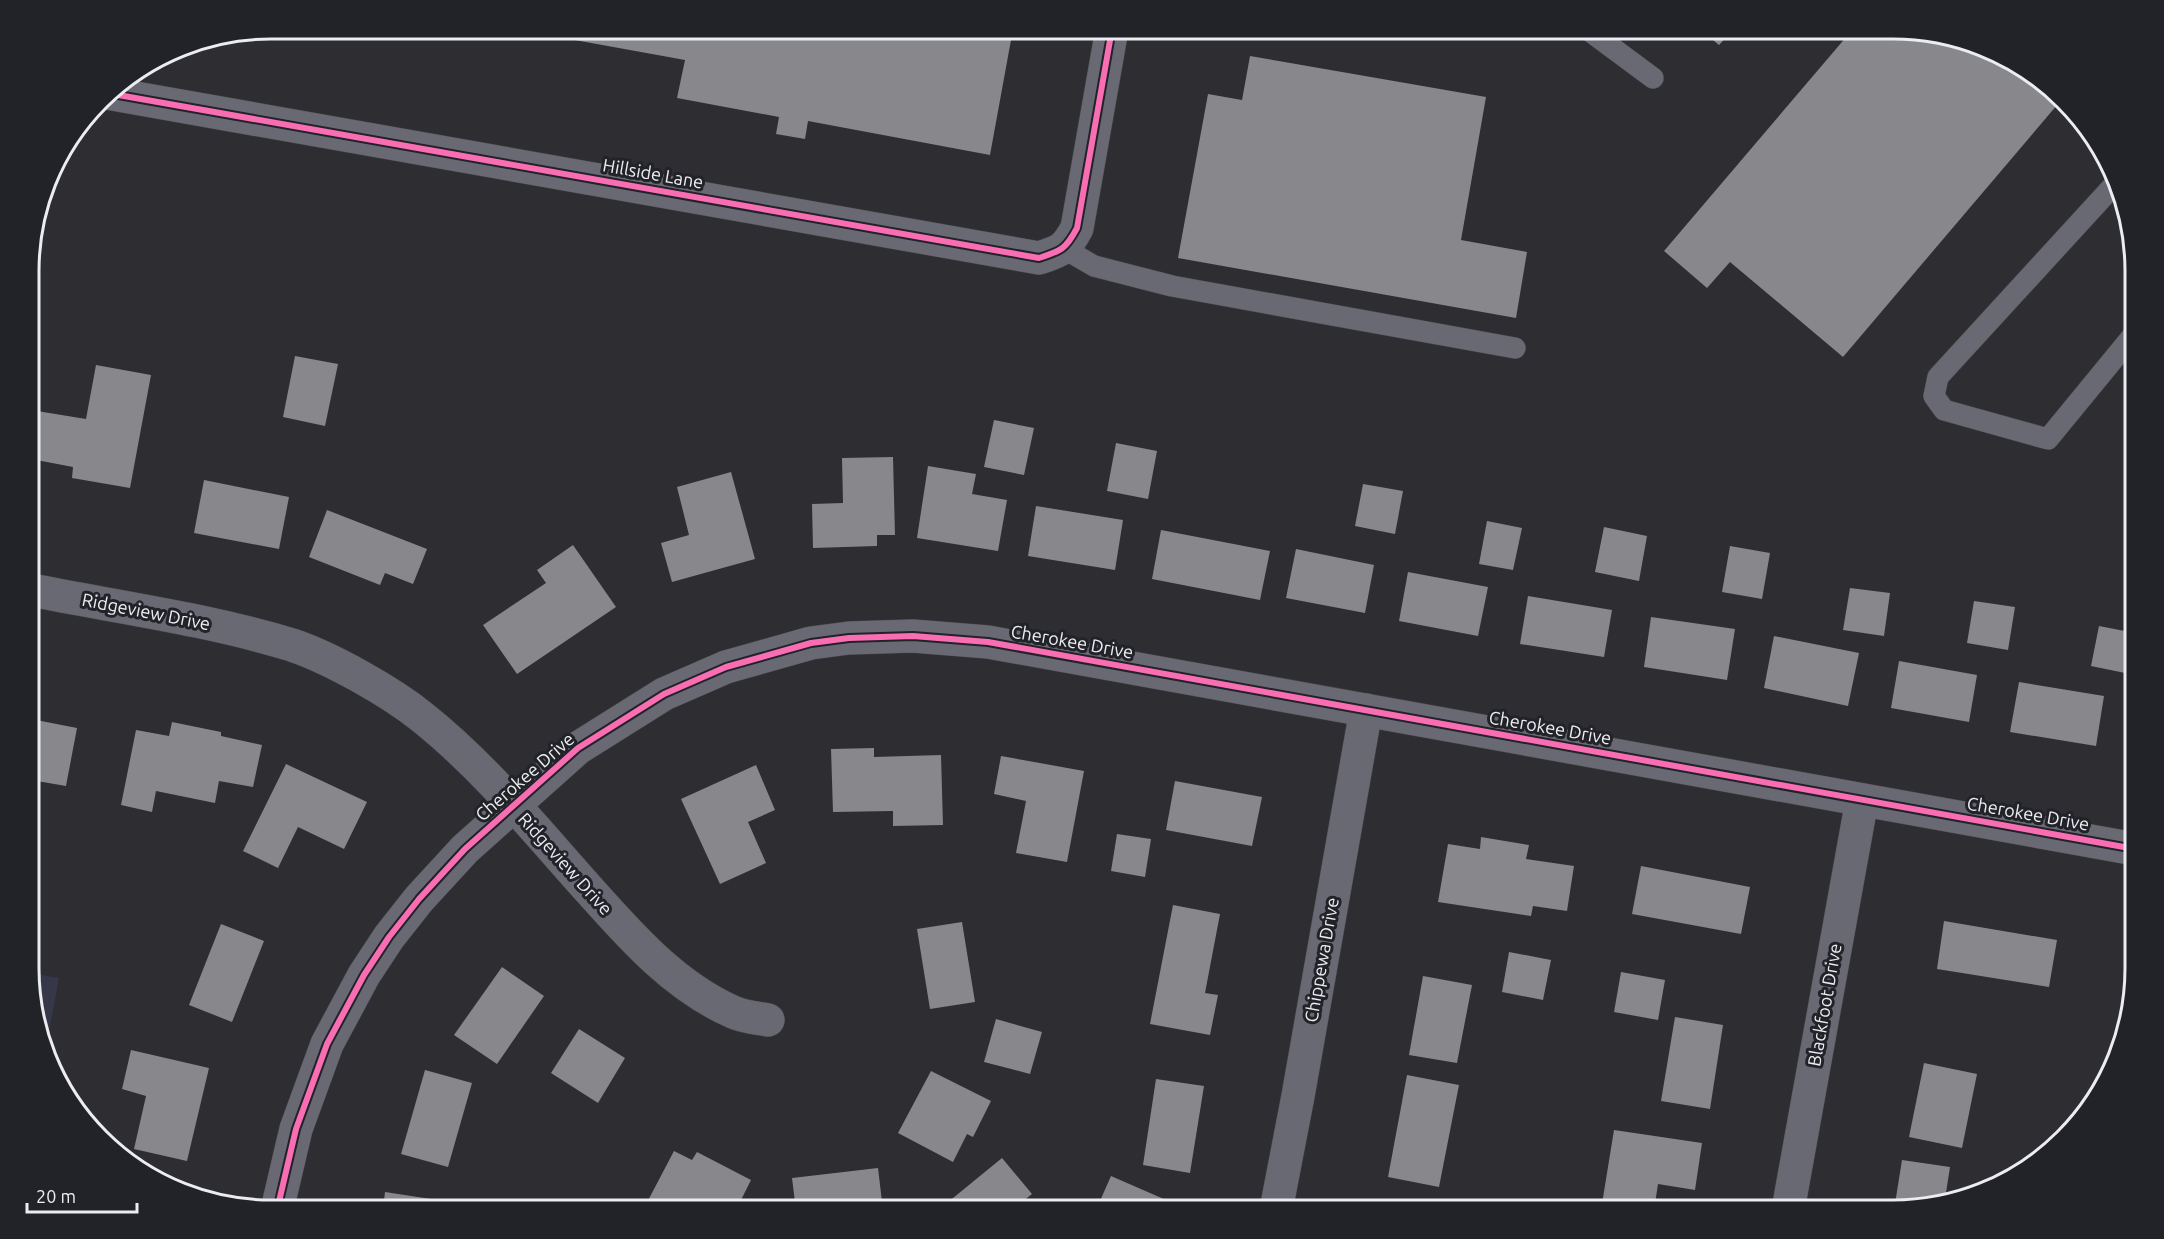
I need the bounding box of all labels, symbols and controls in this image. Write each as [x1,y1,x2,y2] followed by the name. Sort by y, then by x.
[601,154,705,192] street label: Hillside Lane
[80,589,212,633] street label: Ridgeview Drive
[1009,620,1135,662] street label: Cherokee Drive
[1487,706,1613,748] street label: Cherokee Drive
[471,728,578,824] street label: Cherokee Drive
[1965,792,2091,834] street label: Cherokee Drive
[515,808,617,918] street label: Ridgeview Drive
[1300,896,1342,1024] street label: Chippewa Drive
[1803,942,1845,1068] street label: Blackfoot Drive
[27,1176,136,1214] scale bar
[36,1186,76,1206] text: 20 m

